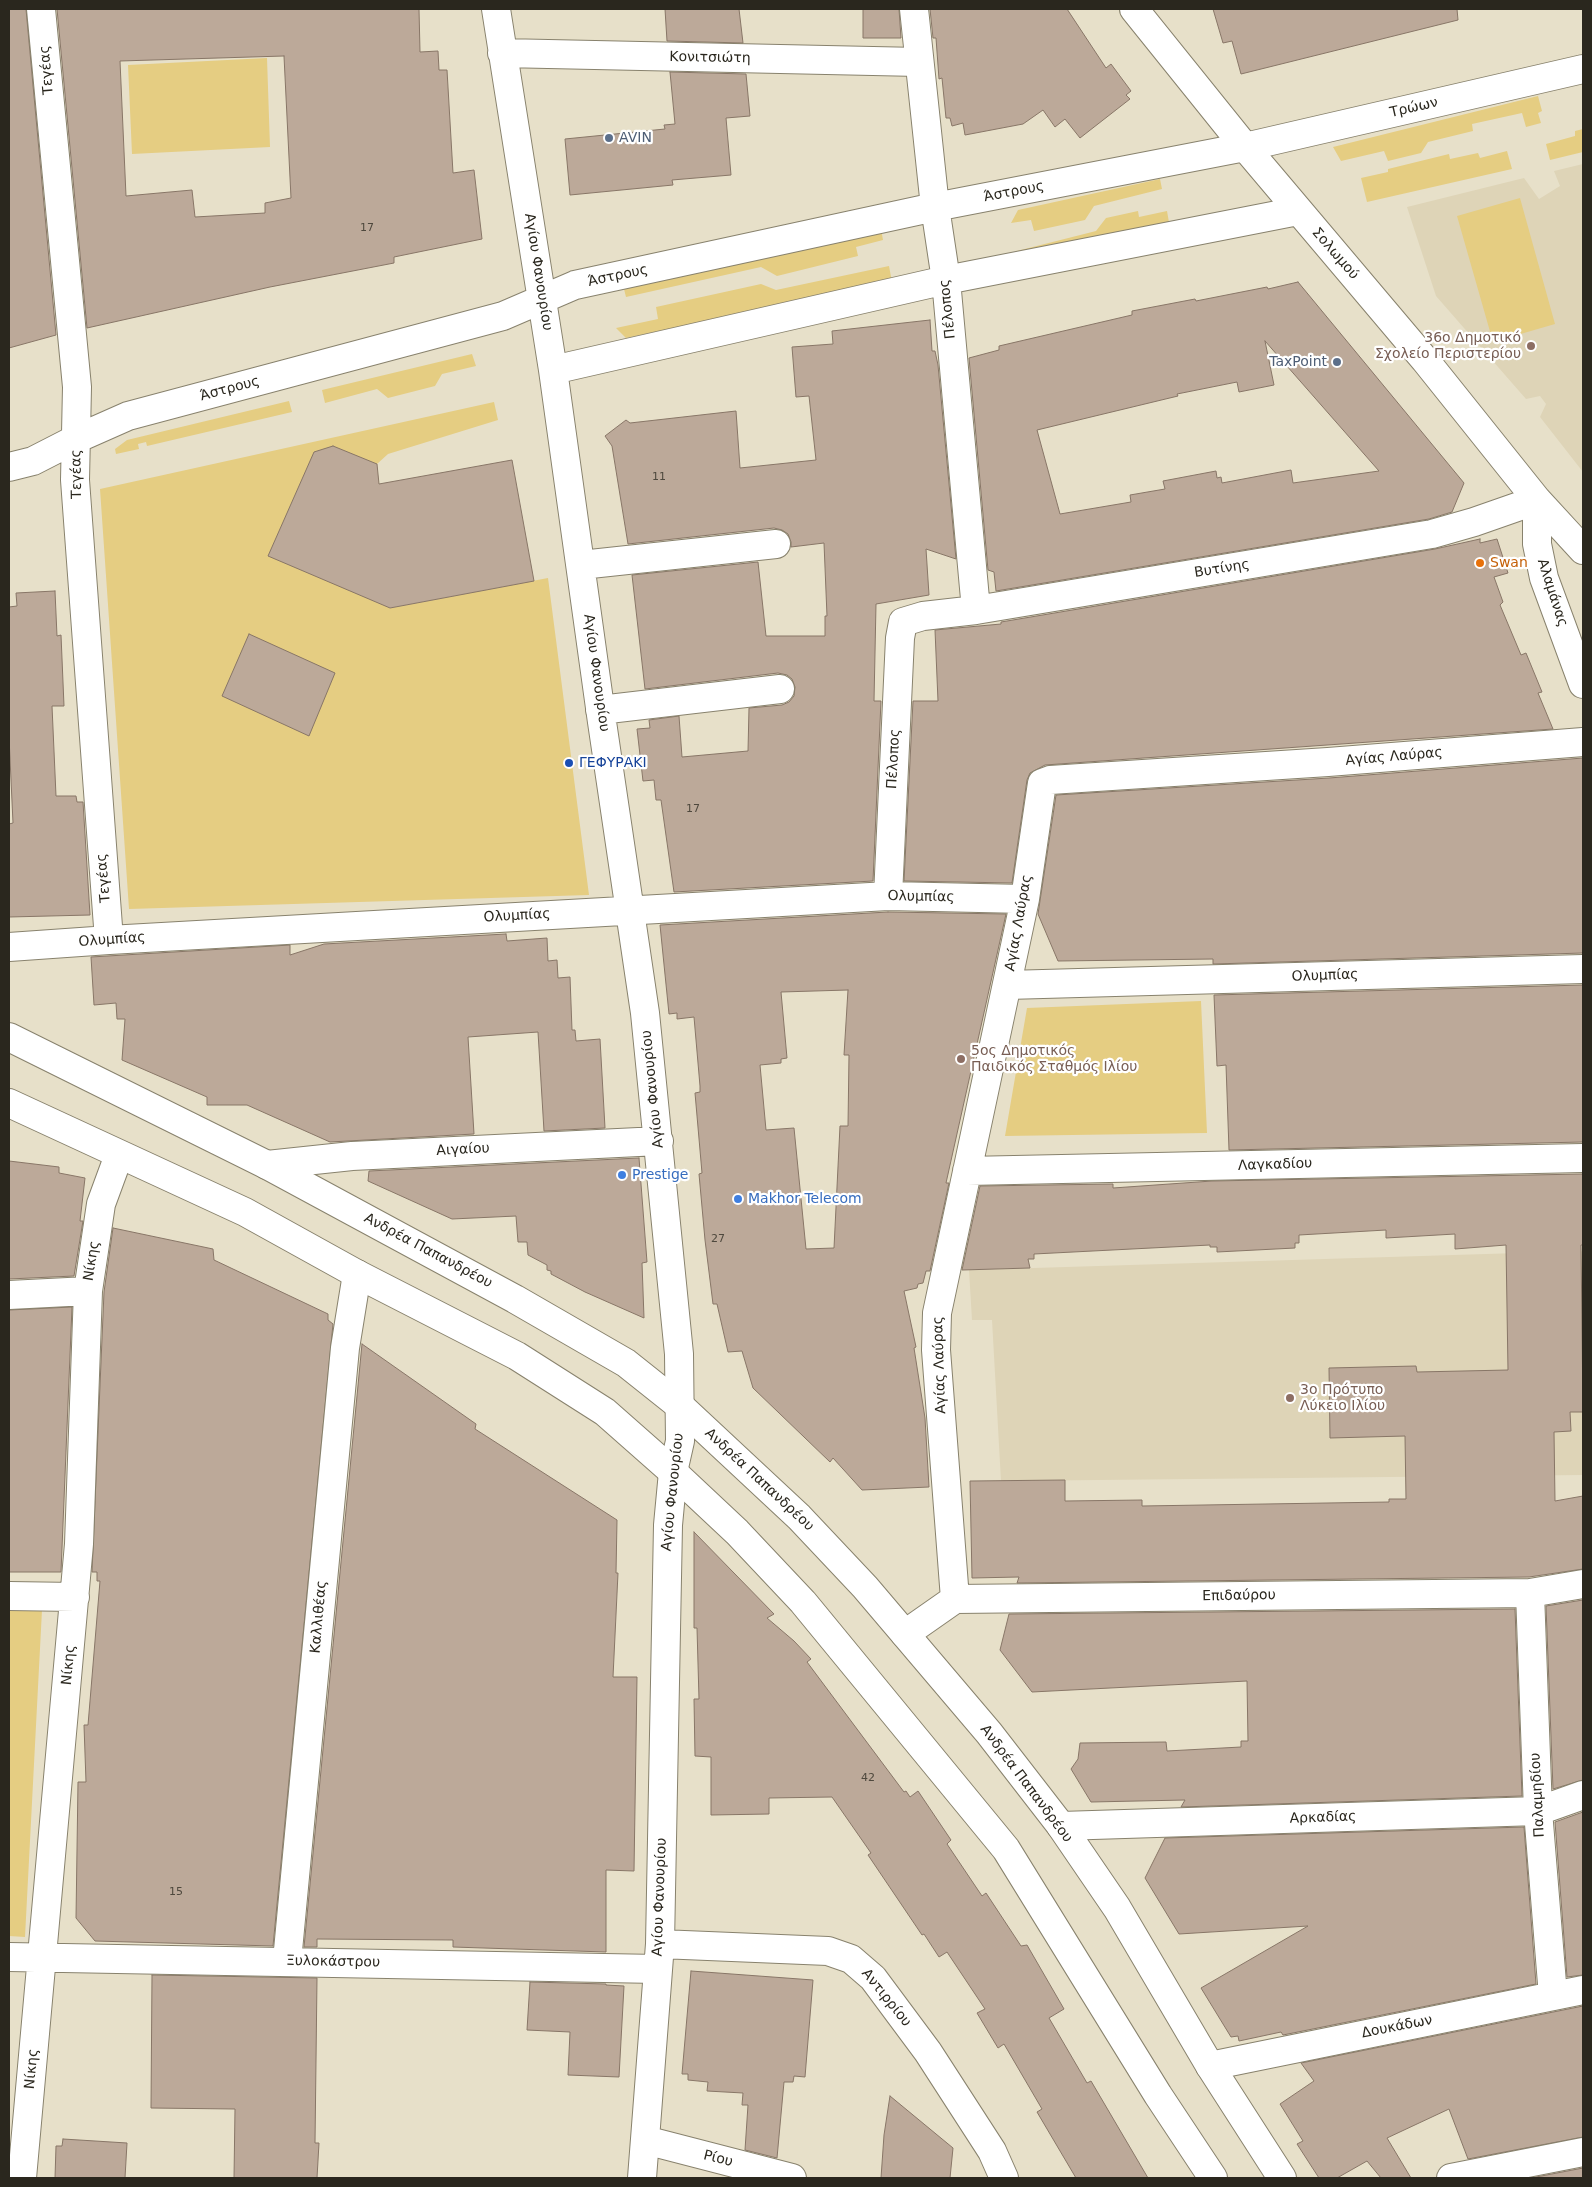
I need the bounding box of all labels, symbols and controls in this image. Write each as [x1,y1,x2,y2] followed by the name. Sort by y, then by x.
[36,45,58,95] street label: Τεγέας
[669,49,751,67] street label: Κονιτσιώτη
[1388,94,1440,122] street label: Τρώων
[619,130,652,146] place label: AVIN
[603,132,615,144] marker: AVIN
[983,178,1045,206] street label: Άστρους
[520,212,556,332] street label: Αγίου Φανουρίου
[360,221,374,235] house number: 17
[1308,225,1362,283] street label: Σολωμού
[587,261,649,291] street label: Άστρους
[937,278,959,340] street label: Πέλοπος
[1375,330,1521,362] place label: 36ο Δημοτικό Σχολείο Περιστερίου
[1525,340,1537,352] marker: 36ο Δημοτικό Σχολείο Περιστερίου
[1269,354,1327,370] place label: TaxPoint
[1331,356,1343,368] marker: TaxPoint
[198,373,262,405] street label: Άστρους
[68,449,86,499] street label: Τεγέας
[652,470,666,484] house number: 11
[1490,555,1528,571] place label: Swan
[1193,556,1251,582] street label: Βυτίνης
[1474,557,1486,569] marker: Swan
[1533,557,1571,629] street label: Αλαμάνας
[579,613,613,733] street label: Αγίου Φανουρίου
[884,729,904,789] street label: Πέλοπος
[1345,744,1443,770] street label: Αγίας Λαύρας
[579,755,647,771] place label: ΓΕΦΥΡΑΚΙ
[563,757,575,769] marker: ΓΕΦΥΡΑΚΙ
[686,802,700,816] house number: 17
[93,853,115,903] street label: Τεγέας
[1002,873,1036,973] street label: Αγίας Λαύρας
[887,888,955,906] street label: Ολυμπίας
[483,906,551,926] street label: Ολυμπίας
[78,929,146,951] street label: Ολυμπίας
[1291,966,1359,986] street label: Ολυμπίας
[638,1029,668,1149] street label: Αγίου Φανουρίου
[971,1043,1137,1076] place label: 5ος Δημοτικός Παιδικός Σταθμός Ιλίου
[955,1053,967,1065] marker: 5ος Δημοτικός Παιδικός Σταθμός Ιλίου
[436,1140,490,1160] street label: Αιγαίου
[1237,1155,1313,1175] street label: Λαγκαδίου
[632,1167,688,1183] place label: Prestige
[616,1169,628,1181] marker: Prestige
[748,1191,862,1207] place label: Makhor Telecom
[732,1193,744,1205] marker: Makhor Telecom
[361,1210,495,1292] street label: Ανδρέα Παπανδρέου
[711,1232,725,1246] house number: 27
[81,1240,103,1282] street label: Νίκης
[930,1316,950,1414] street label: Αγίας Λαύρας
[1300,1382,1385,1414] place label: 3ο Πρότυπο Λύκειο Ιλίου
[1284,1392,1296,1404] marker: 3ο Πρότυπο Λύκειο Ιλίου
[701,1425,817,1535] street label: Ανδρέα Παπανδρέου
[658,1432,688,1552] street label: Αγίου Φανουρίου
[307,1580,331,1654] street label: Καλλιθέας
[1202,1587,1276,1605] street label: Επιδαύρου
[59,1644,79,1686] street label: Νίκης
[976,1722,1076,1846] street label: Ανδρέα Παπανδρέου
[1527,1752,1549,1838] street label: Παλαμηδίου
[861,1771,875,1785] house number: 42
[1289,1808,1357,1828] street label: Αρκαδίας
[650,1837,670,1957] street label: Αγίου Φανουρίου
[169,1885,183,1899] house number: 15
[286,1953,380,1971] street label: Ξυλοκάστρου
[858,1966,914,2030] street label: Αντιρρίου
[1360,2012,1434,2042] street label: Δουκάδων
[22,2048,42,2090] street label: Νίκης
[701,2147,735,2171] street label: Ρίου

